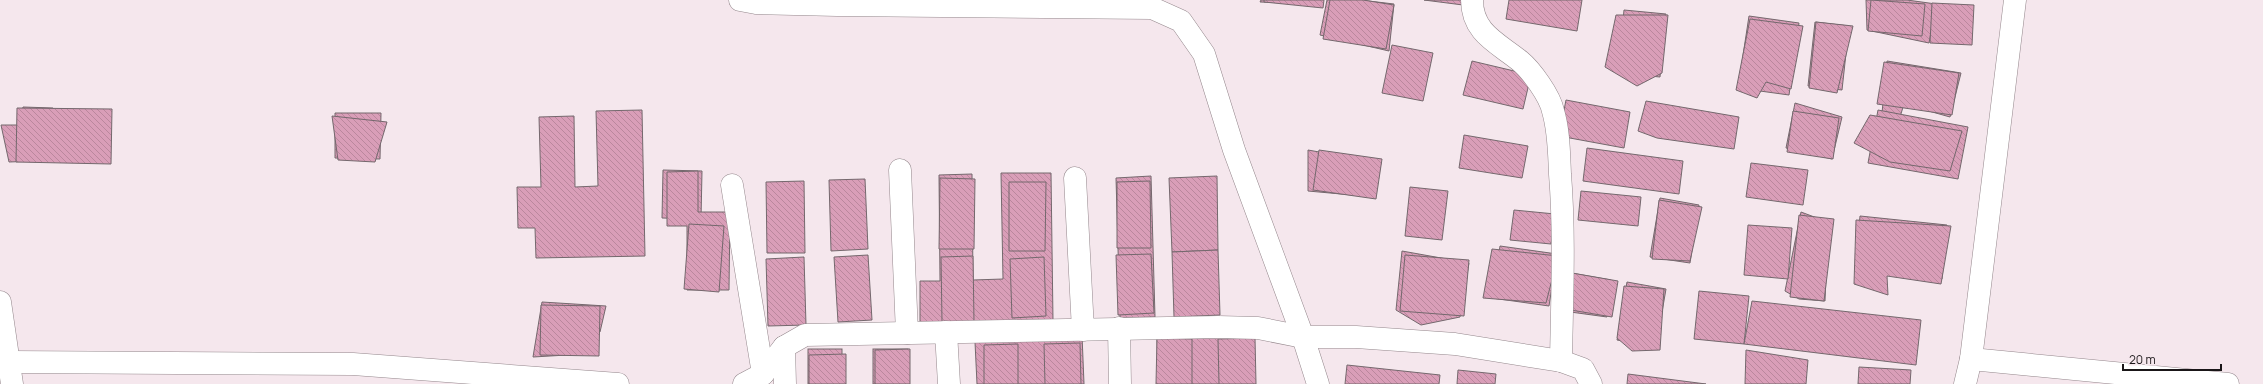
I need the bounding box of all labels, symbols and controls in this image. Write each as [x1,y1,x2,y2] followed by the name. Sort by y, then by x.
[2123,346,2221,372] scale bar
[2129,351,2156,368] text: 20 m

